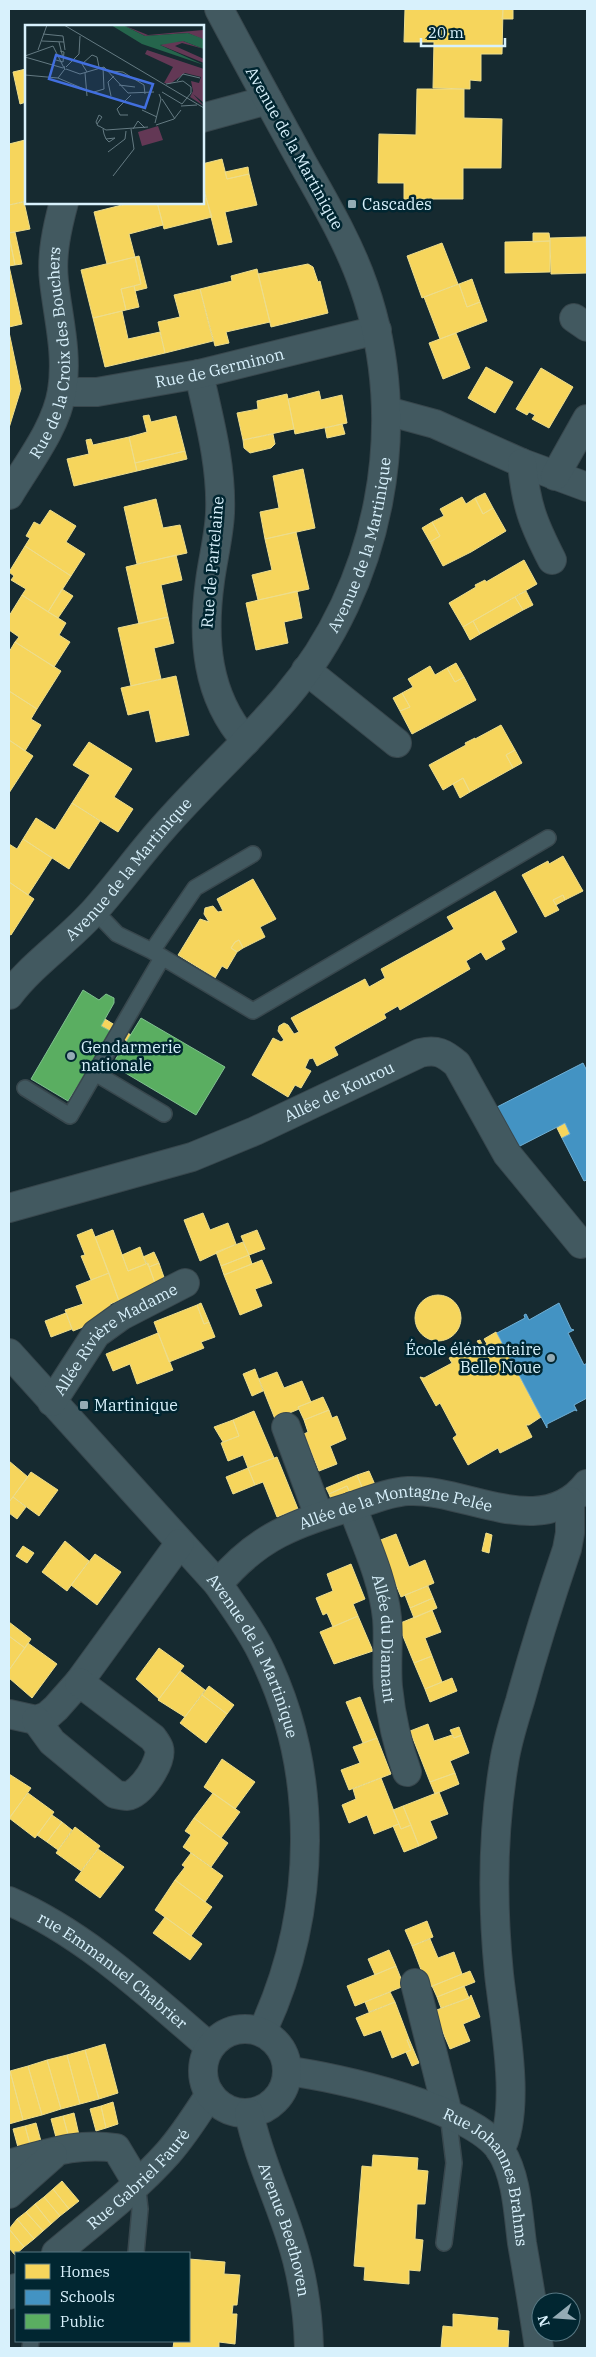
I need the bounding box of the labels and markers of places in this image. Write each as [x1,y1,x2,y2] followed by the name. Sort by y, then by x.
[362,194,432,214] place label: Cascades
[346,198,358,210] marker: Cascades
[81,1037,181,1075] place label: Gendarmerie nationale
[65,1050,77,1062] marker: Gendarmerie nationale
[406,1338,541,1377] place label: École élémentaire Belle Noue
[545,1352,557,1364] marker: École élémentaire Belle Noue
[94,1395,178,1415] place label: Martinique
[78,1399,90,1411] marker: Martinique

